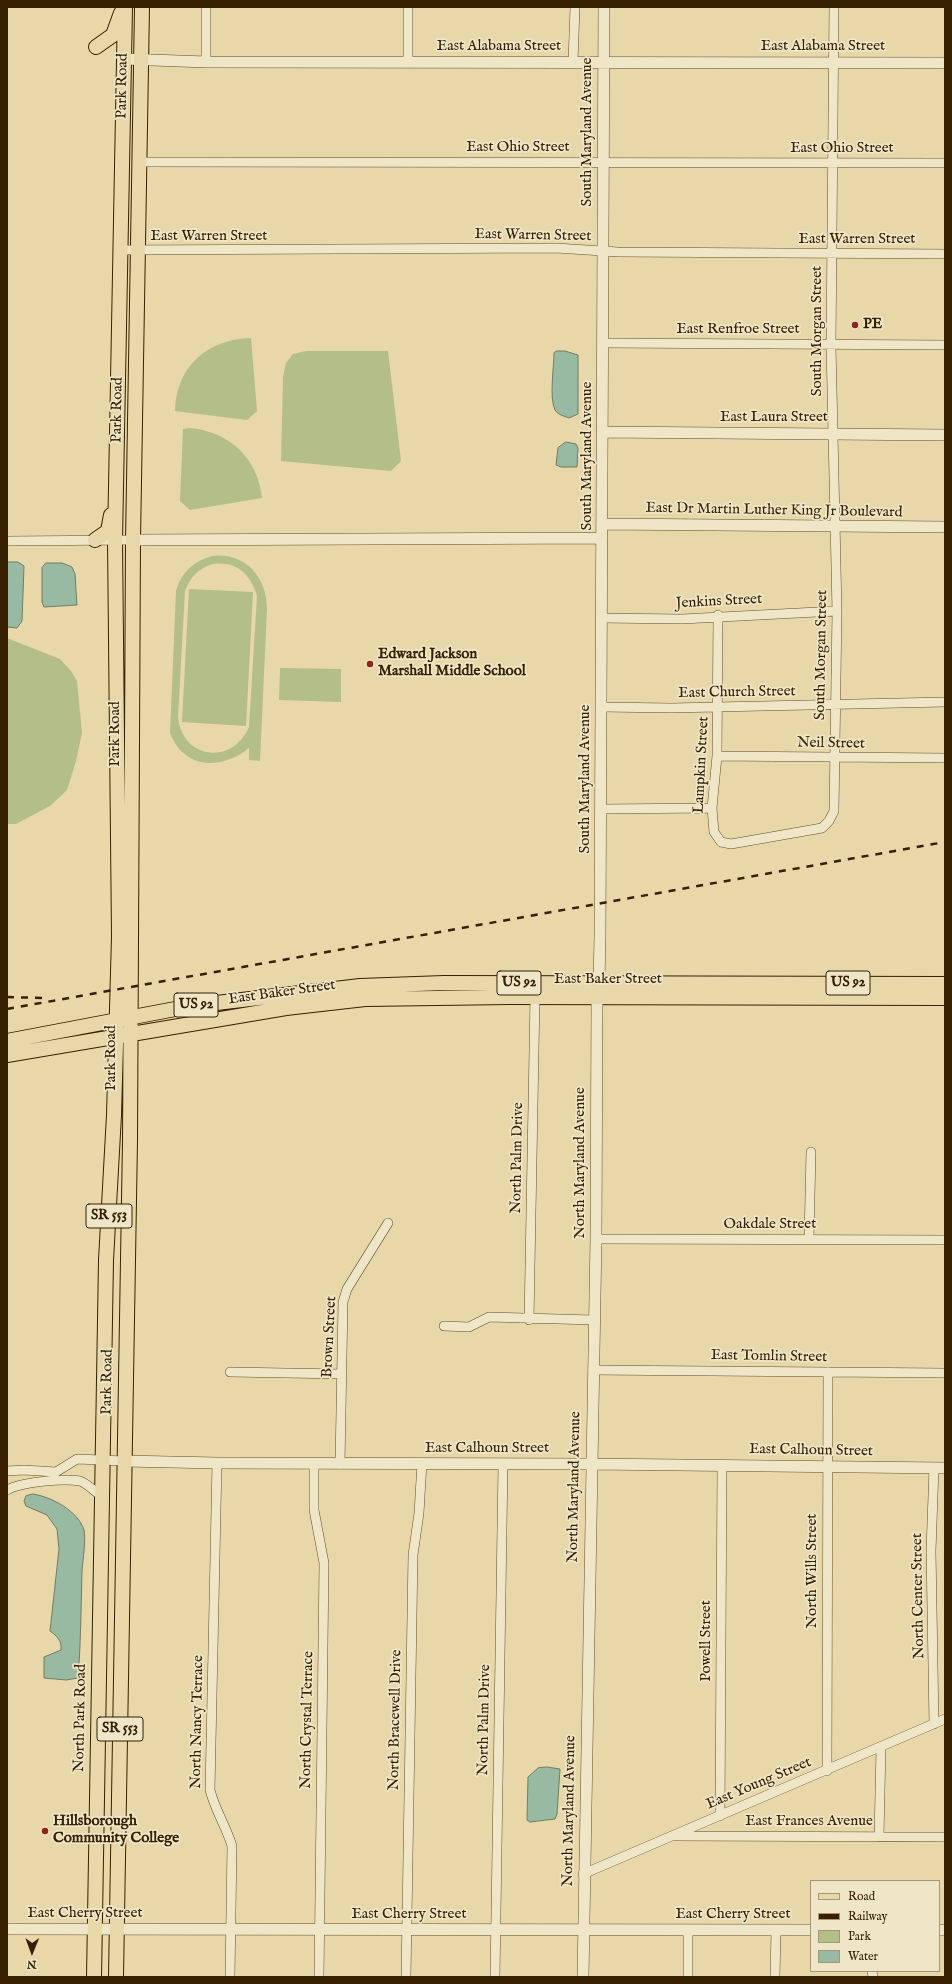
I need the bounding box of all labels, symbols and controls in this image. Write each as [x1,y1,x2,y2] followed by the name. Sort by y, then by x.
[437,38,561,56] street label: East Alabama Street
[761,38,885,56] street label: East Alabama Street
[113,53,133,119] street label: Park Road
[579,58,597,206] street label: South Maryland Avenue
[466,139,570,157] street label: East Ohio Street
[790,140,894,158] street label: East Ohio Street
[474,226,592,246] street label: East Warren Street
[151,228,267,246] street label: East Warren Street
[799,231,915,249] street label: East Warren Street
[809,266,827,396] street label: South Morgan Street
[863,316,882,334] place label: PE
[850,320,860,330] marker: PE
[676,321,800,339] street label: East Renfroe Street
[108,377,128,443] street label: Park Road
[579,382,597,530] street label: South Maryland Avenue
[720,409,828,427] street label: East Laura Street
[645,500,903,522] street label: East Dr Martin Luther King Jr Boulevard
[812,590,832,720] street label: South Morgan Street
[675,591,763,613] street label: Jenkins Street
[378,646,526,681] place label: Edward Jackson Marshall Middle School
[365,659,375,669] marker: Edward Jackson Marshall Middle School
[678,683,796,703] street label: East Church Street
[107,701,125,767] street label: Park Road
[577,705,595,853] street label: South Maryland Avenue
[690,716,714,814] street label: Lampkin Street
[797,734,865,754] street label: Neil Street
[497,971,541,995] road number: US 92
[554,971,662,989] street label: East Baker Street
[826,971,870,995] road number: US 92
[227,977,337,1009] street label: East Baker Street
[174,993,218,1017] road number: US 92
[103,1025,121,1091] street label: Park Road
[572,1087,590,1239] street label: North Maryland Avenue
[508,1102,528,1214] street label: North Palm Drive
[86,1204,132,1228] road number: SR 553
[724,1216,816,1234] street label: Oakdale Street
[319,1296,341,1378] street label: Brown Street
[711,1347,827,1367] street label: East Tomlin Street
[98,1349,118,1415] street label: Park Road
[565,1411,585,1563] street label: North Maryland Avenue
[425,1440,549,1458] street label: East Calhoun Street
[749,1441,873,1461] street label: East Calhoun Street
[804,1514,822,1628] street label: North Wills Street
[909,1533,929,1659] street label: North Center Street
[698,1600,716,1682] street label: Powell Street
[386,1649,406,1791] street label: North Bracewell Drive
[298,1651,318,1789] street label: North Crystal Terrace
[188,1655,208,1789] street label: North Nancy Terrace
[71,1664,91,1772] street label: North Park Road
[475,1664,495,1776] street label: North Palm Drive
[97,1717,143,1741] road number: SR 553
[560,1735,580,1887] street label: North Maryland Avenue
[704,1754,814,1814] street label: East Young Street
[53,1813,179,1848] place label: Hillsborough Community College
[745,1813,873,1831] street label: East Frances Avenue
[40,1826,50,1836] marker: Hillsborough Community College
[810,1880,940,1972] legend
[848,1889,875,1904] text: Road
[27,1905,143,1923] street label: East Cherry Street
[351,1906,467,1924] street label: East Cherry Street
[675,1906,791,1924] street label: East Cherry Street
[848,1909,887,1924] text: Railway
[848,1929,871,1944] text: Park
[12,1932,52,1972] north arrow
[848,1949,878,1964] text: Water
[27,1957,37,1971] text: N

